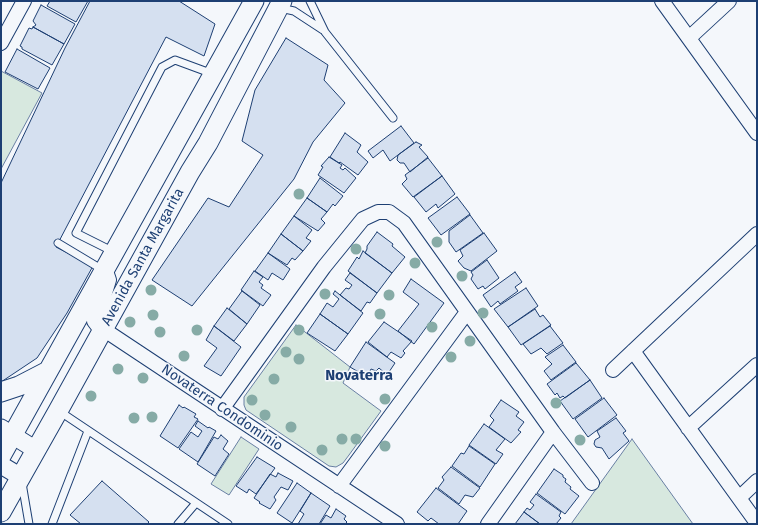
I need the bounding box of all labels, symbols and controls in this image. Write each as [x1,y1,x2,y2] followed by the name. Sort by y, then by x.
[98,185,188,329] street label: Avenida Santa Margarita
[158,361,286,455] street label: Novaterra Condominio
[325,367,393,385] district label: Novaterra

